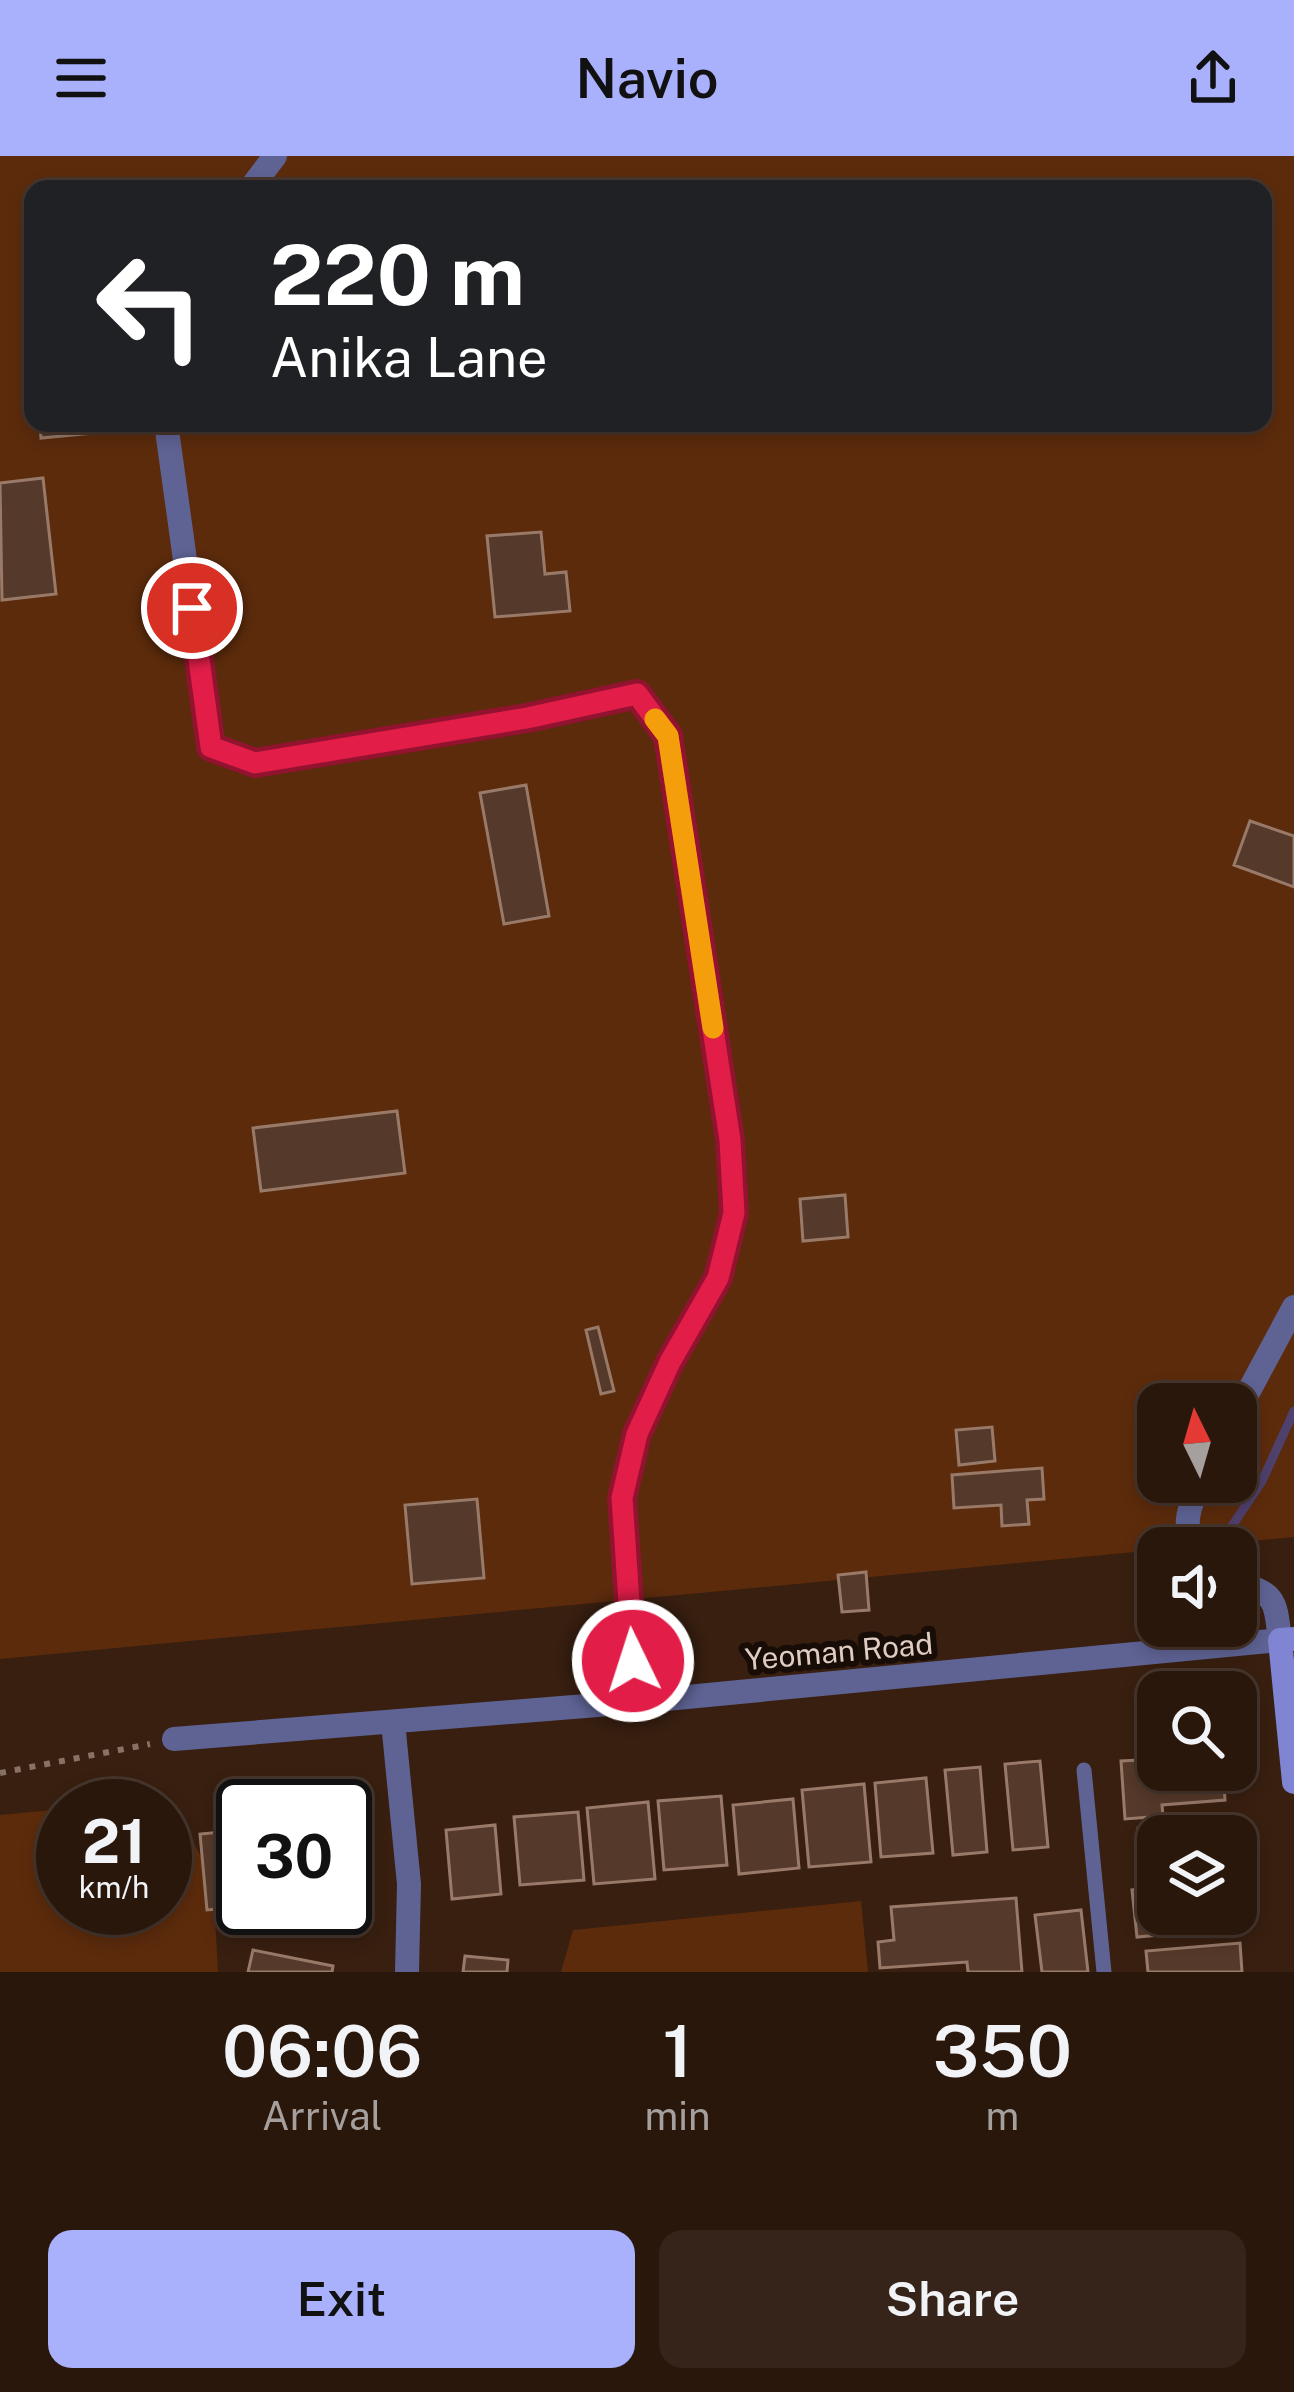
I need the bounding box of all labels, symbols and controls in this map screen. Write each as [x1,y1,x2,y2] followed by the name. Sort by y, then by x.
[48,45,114,111] icon: menu
[1180,45,1246,111] icon: share
[575,47,719,110] text: Navio
[270,225,525,324] text: 220 m
[72,228,228,384] icon: left
[270,326,548,389] text: Anika Lane
[141,557,243,659] pin
[159,575,225,641] icon: arrive
[1137,1383,1257,1503] north arrow
[1137,1383,1257,1935] map controls
[1137,1527,1257,1647] button: sound
[570,1598,696,1724] position arrow
[743,1625,934,1677] street label: Yeoman Road
[1137,1671,1257,1791] button: search
[216,1779,372,1935] speed limit sign: 30
[82,1806,146,1877] text: 21
[1137,1815,1257,1935] button: layers
[79,1869,149,1905] text: km/h
[222,2009,422,2093] text: 06:06
[662,2009,693,2093] text: 1
[933,2009,1072,2093] text: 350
[262,2093,382,2139] text: Arrival
[644,2093,711,2139] text: min
[985,2093,1019,2139] text: m
[48,2230,635,2368] button: Exit
[659,2230,1246,2368] button: Share

